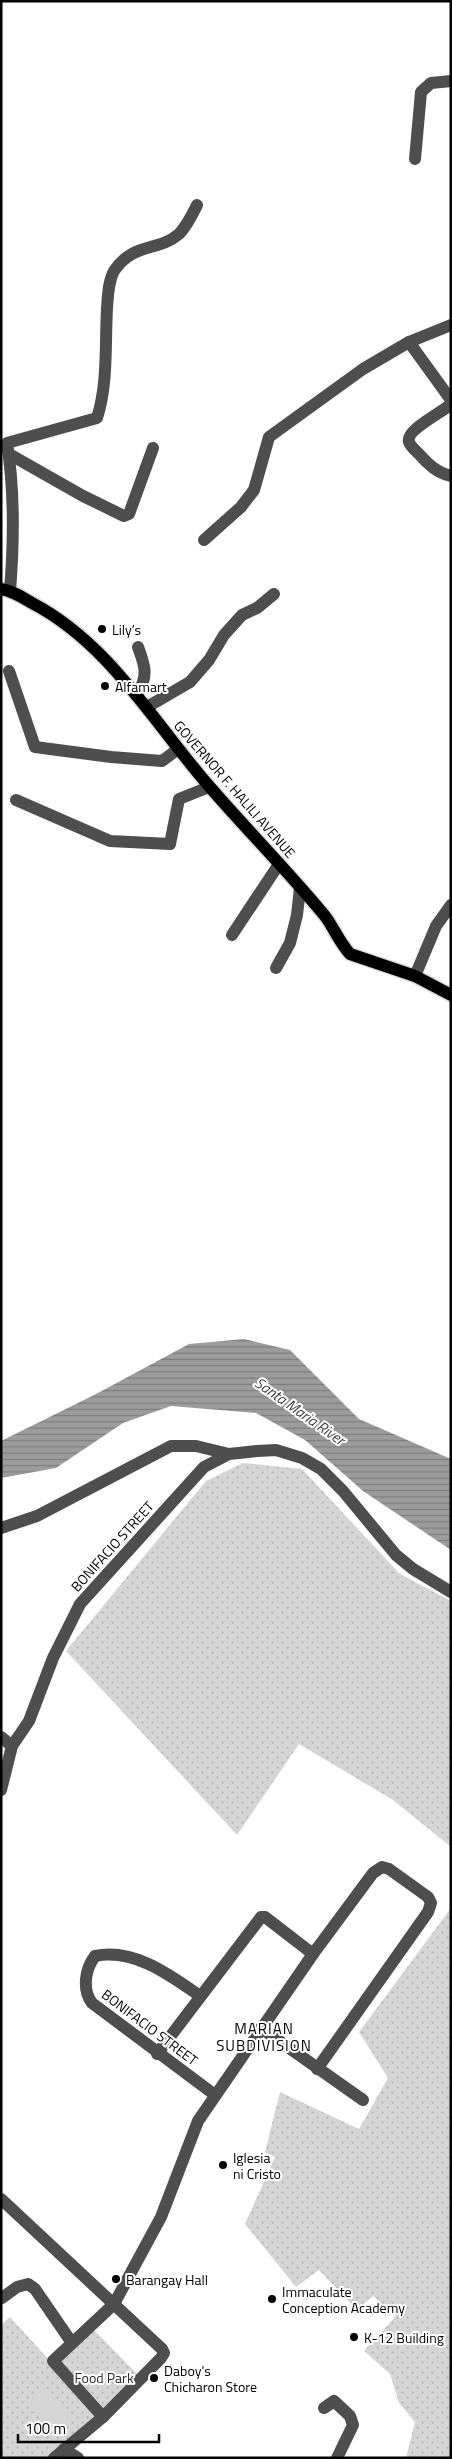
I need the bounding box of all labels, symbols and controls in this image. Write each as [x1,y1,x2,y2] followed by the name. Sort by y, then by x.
[112,619,141,640] place label: Lily’s
[96,623,108,635] marker: Lily’s
[115,676,167,697] place label: Alfamart
[99,680,111,692] marker: Alfamart
[169,716,301,863] street label: GOVERNOR F. HALILI AVENUE
[250,1371,352,1452] water label: Santa Maria River
[66,1496,159,1596] street label: BONIFACIO STREET
[98,1984,203,2071] street label: BONIFACIO STREET
[216,2017,312,2057] district label: MARIAN SUBDIVISION
[233,2147,281,2184] place label: Iglesia ni Cristo
[217,2159,229,2171] marker: Iglesia ni Cristo
[126,2269,208,2290] place label: Barangay Hall
[110,2273,122,2285] marker: Barangay Hall
[282,2281,405,2318] place label: Immaculate Conception Academy
[266,2293,278,2305] marker: Immaculate Conception Academy
[364,2327,444,2348] place label: K-12 Building
[348,2331,360,2343] marker: K-12 Building
[164,2360,257,2397] place label: Daboy's Chicharon Store
[74,2367,134,2388] park label: Food Park
[148,2372,160,2384] marker: Daboy's Chicharon Store
[18,2412,159,2444] scale bar
[25,2417,66,2440] text: 100 m

